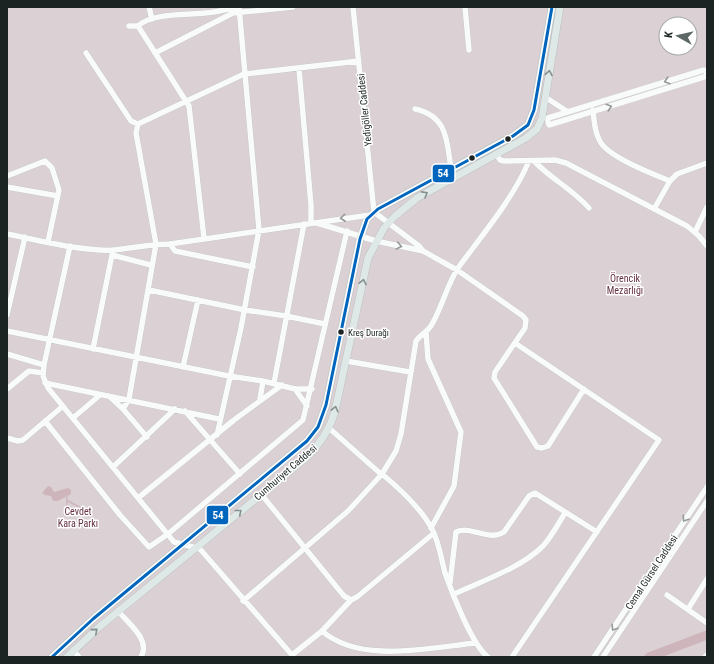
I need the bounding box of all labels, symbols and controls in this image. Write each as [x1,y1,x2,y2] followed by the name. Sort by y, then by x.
[658,16,698,56] north arrow
[662,30,676,39] text: K
[545,70,553,76] one-way arrow
[355,73,374,147] street label: Yedigöller Caddesi
[664,76,671,85] one-way arrow
[605,103,612,112] one-way arrow
[503,134,513,144] unlabelled marker
[467,153,477,163] unlabelled marker
[432,164,455,183] line badge: 54
[437,167,449,180] text: 54
[421,191,428,198] one-way arrow
[340,214,346,223] one-way arrow
[396,241,403,250] one-way arrow
[607,272,643,296] park label: Örencik Mezarlığı
[358,279,367,286] one-way arrow
[336,327,346,337] marker: Kreş Durağı
[348,328,389,338] place label: Kreş Durağı
[331,406,339,413] one-way arrow
[252,442,319,502] street label: Cumhuriyet Caddesi
[206,505,229,525] line badge: 54
[58,506,98,529] park label: Cevdet Kara Parkı
[212,509,224,522] text: 54
[234,510,241,517] one-way arrow
[682,515,690,522] one-way arrow
[623,533,680,612] street label: Cemal Gürsel Caddesi
[611,624,619,631] one-way arrow
[91,628,98,635] one-way arrow

